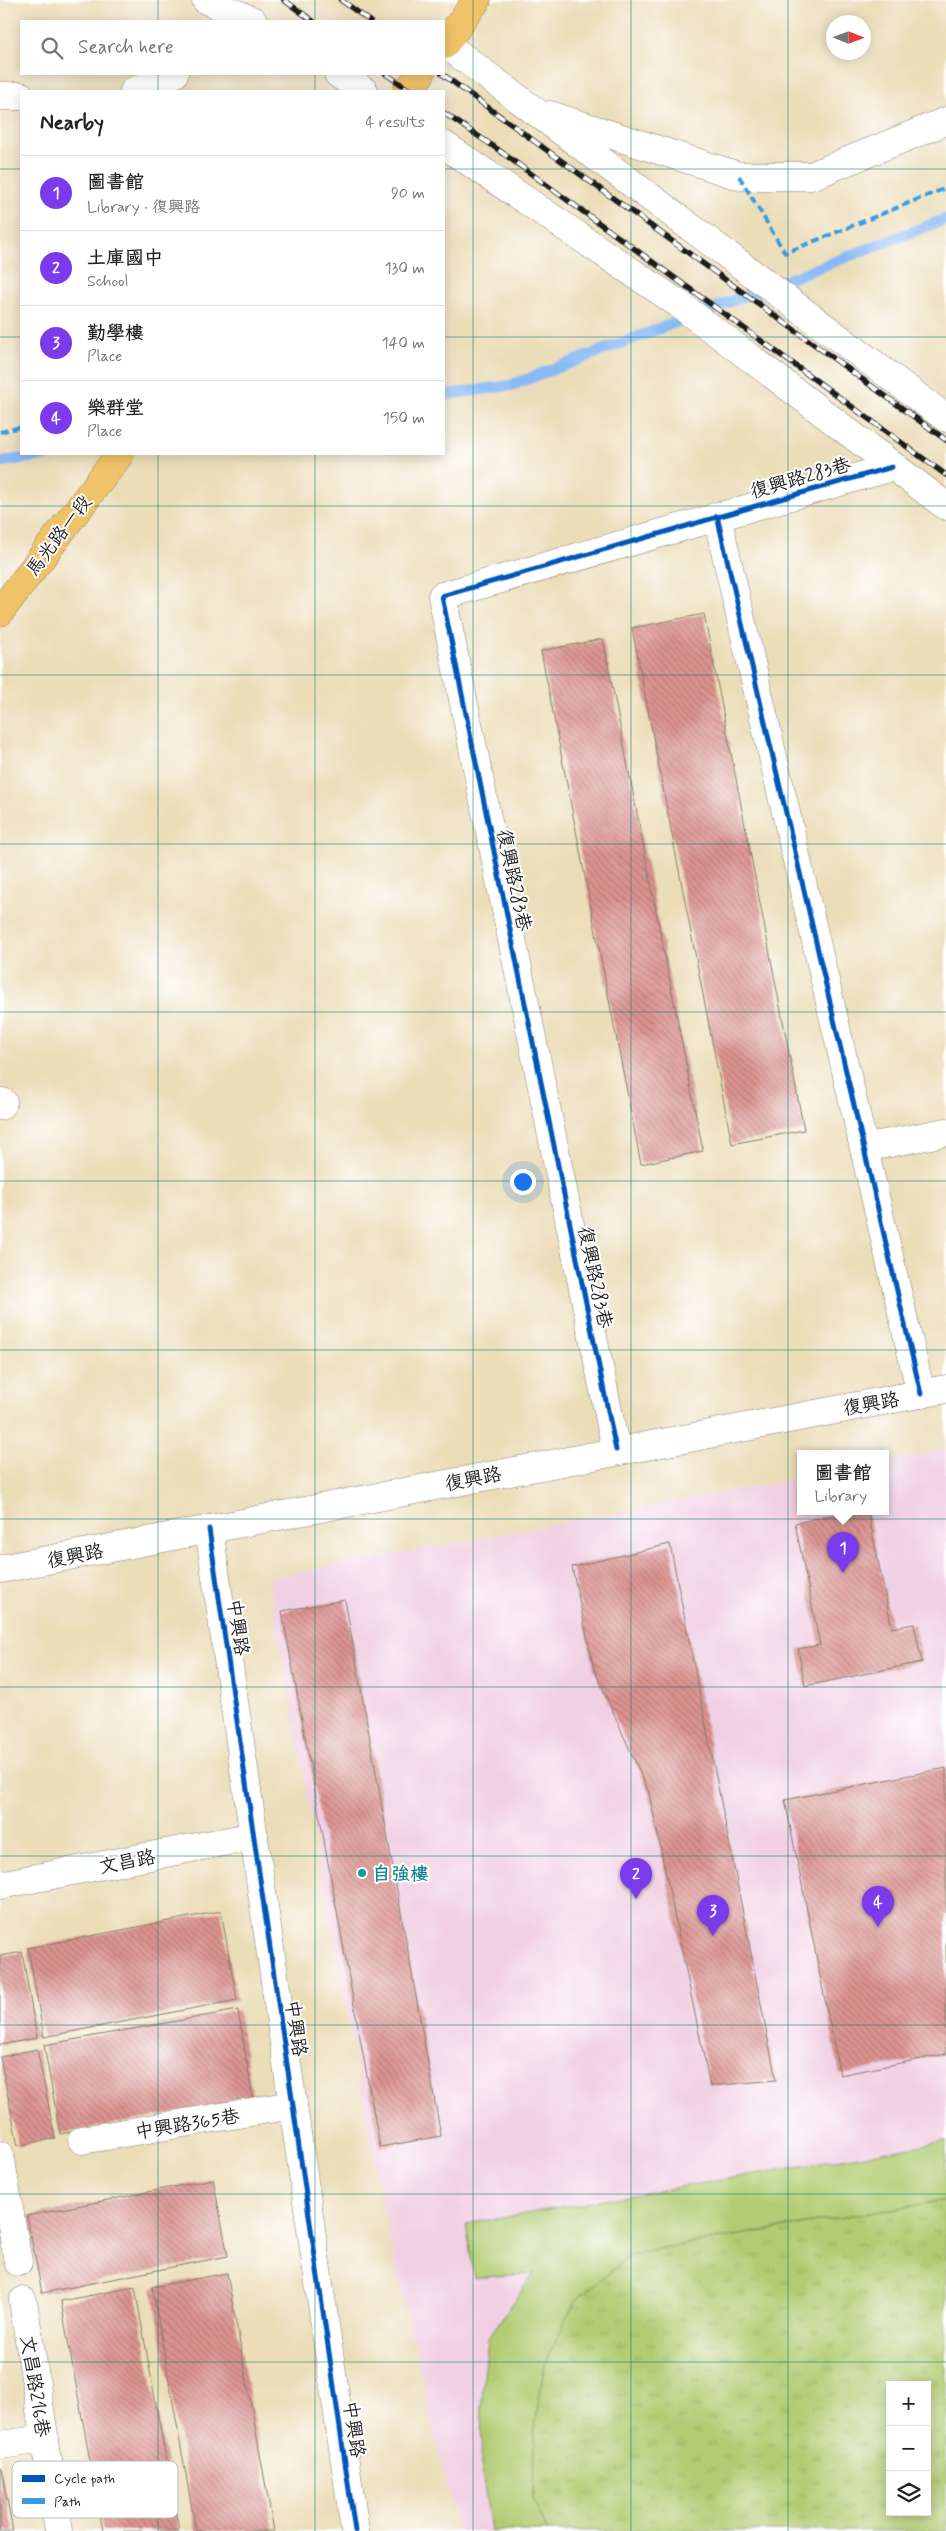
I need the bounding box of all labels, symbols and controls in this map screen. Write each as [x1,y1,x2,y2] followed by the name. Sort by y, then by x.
[826,15,871,60] north arrow
[20,20,445,75] search box
[38,34,66,62] icon: search
[78,35,174,60] text: Search here
[40,109,104,137] text: Nearby
[365,112,425,133] text: 4 results
[87,170,144,195] text: 圖書館
[52,183,60,204] text: 1
[391,183,425,204] text: 90 m
[87,197,200,218] text: Library · 復興路
[87,246,163,271] text: 土庫國中
[52,258,60,279] text: 2
[384,258,425,279] text: 130 m
[87,271,128,292] text: School
[87,321,144,346] text: 勤學樓
[52,333,60,354] text: 3
[381,333,425,354] text: 140 m
[87,346,122,367] text: Place
[87,396,144,421] text: 樂群堂
[51,408,61,429] text: 4
[383,408,425,429] text: 150 m
[87,421,122,442] text: Place
[747,452,854,505] street label: 復興路283巷
[21,490,98,581] street label: 馬光路一段
[491,827,537,934] street label: 復興路283巷
[510,1169,536,1195] your location
[572,1224,618,1331] street label: 復興路283巷
[841,1387,902,1422] street label: 復興路
[797,1450,889,1515] popup
[814,1461,872,1486] text: 圖書館
[443,1462,504,1497] street label: 復興路
[814,1486,867,1507] text: Library
[827,1532,859,1573] pin: 1
[45,1539,106,1574] street label: 復興路
[221,1597,254,1657] street label: 中興路
[97,1845,158,1880] street label: 文昌路
[620,1858,652,1899] pin: 2
[372,1862,429,1887] place label: 自強樓
[356,1867,368,1879] marker: 自強樓
[862,1886,894,1927] pin: 4
[697,1895,729,1936] pin: 3
[279,1998,312,2058] street label: 中興路
[133,2104,241,2145] street label: 中興路365巷
[14,2334,55,2439] street label: 文昌路216巷
[886,2381,931,2516] map controls
[886,2381,931,2426] button: +
[337,2399,370,2459] street label: 中興路
[886,2426,931,2471] button: −
[12,2461,178,2518] legend
[54,2470,115,2488] text: Cycle path
[886,2471,931,2516] button: layers
[54,2493,81,2511] text: Path

